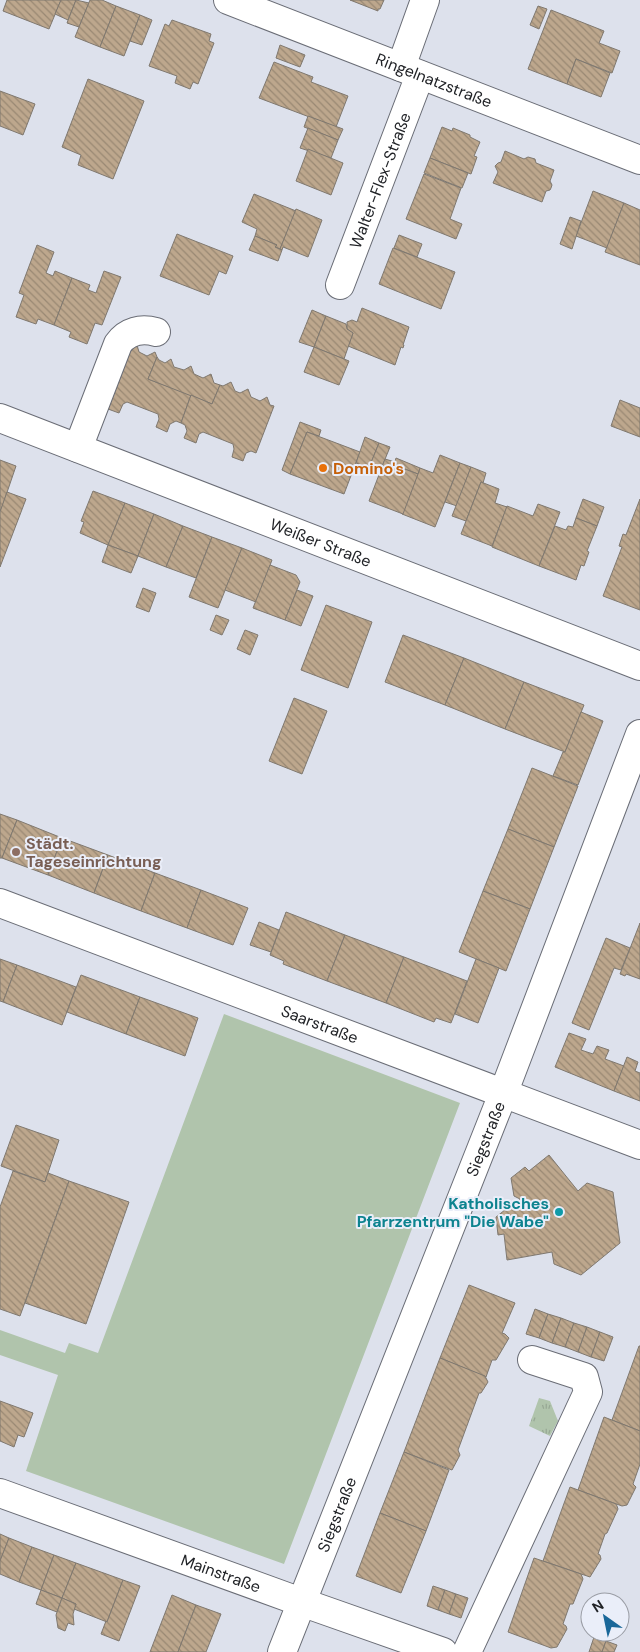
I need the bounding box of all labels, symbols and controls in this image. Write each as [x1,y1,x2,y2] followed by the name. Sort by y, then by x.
[373,48,495,112] street label: Ringelnatzstraße
[344,109,415,251] street label: Walter-Flex-Straße
[333,458,404,479] place label: Domino's
[317,462,329,474] marker: Domino's
[267,513,374,571] street label: Weißer Straße
[26,833,162,872] place label: Städt. Tageseinrichtung
[10,846,22,858] marker: Städt. Tageseinrichtung
[278,1000,361,1048] street label: Saarstraße
[461,1098,510,1179] street label: Siegstraße
[357,1193,549,1232] place label: Katholisches Pfarrzentrum "Die Wabe"
[553,1206,565,1218] marker: Katholisches Pfarrzentrum "Die Wabe"
[312,1474,361,1555] street label: Siegstraße
[178,1549,264,1597] street label: Mainstraße
[580,1592,630,1642] north arrow
[589,1596,607,1616] text: N

